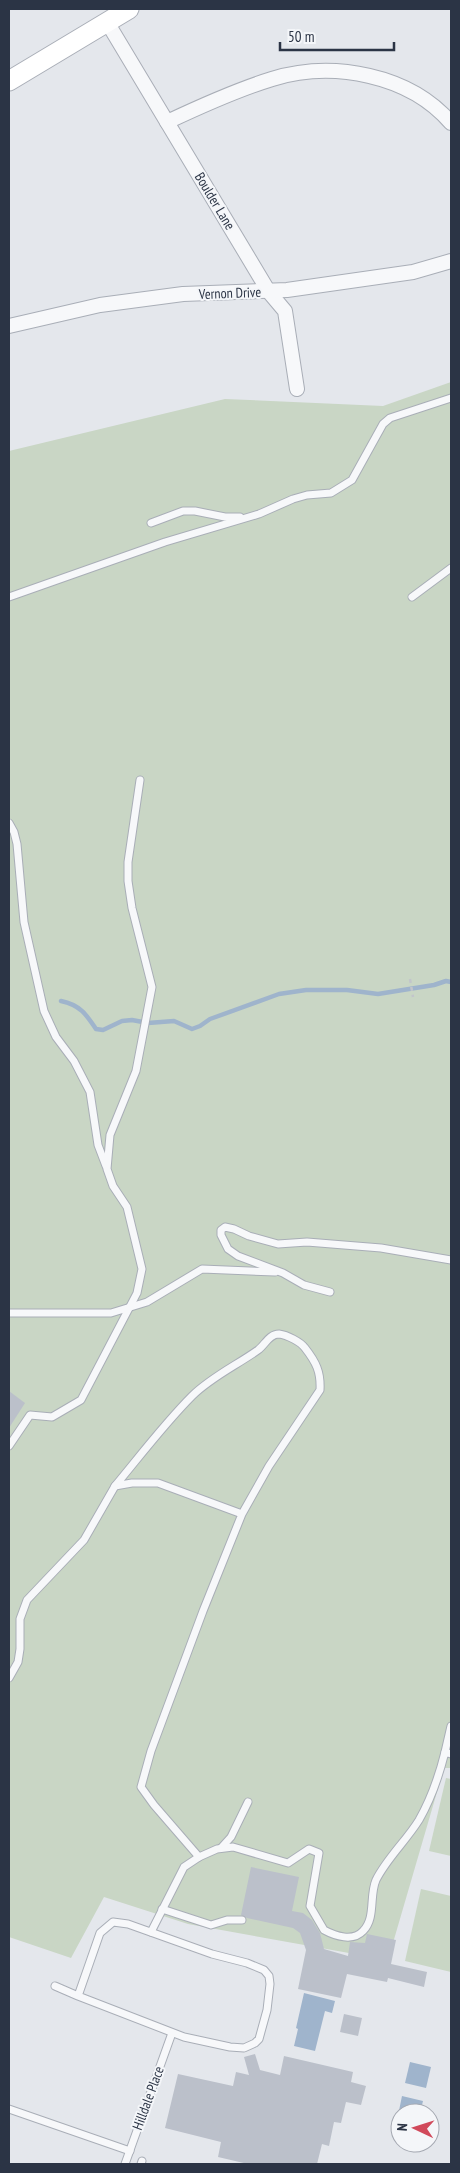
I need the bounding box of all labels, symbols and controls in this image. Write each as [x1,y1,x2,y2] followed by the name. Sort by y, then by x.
[280,20,394,52] scale bar
[288,27,314,46] text: 50 m
[191,169,239,233] street label: Boulder Lane
[198,283,262,303] street label: Vernon Drive
[128,2064,168,2132] street label: Hilldale Place
[390,2103,440,2153] north arrow
[393,2123,411,2131] text: N

